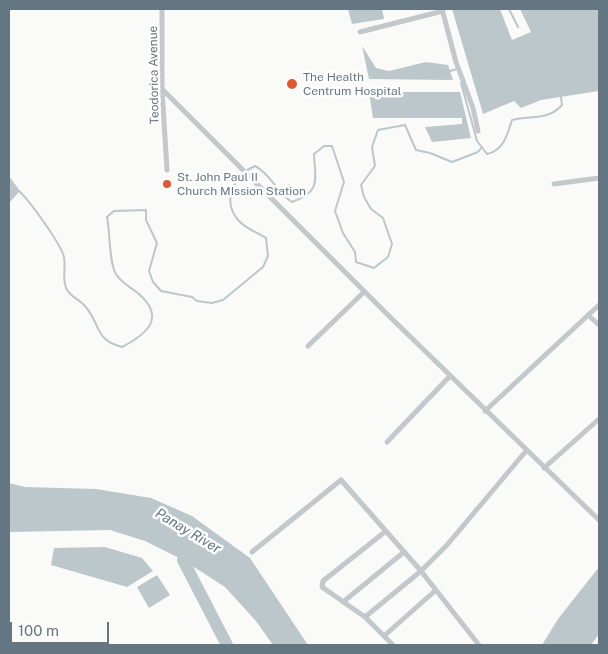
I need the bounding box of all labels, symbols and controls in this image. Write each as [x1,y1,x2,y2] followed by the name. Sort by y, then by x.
[146,26,162,124] street label: Teodorica Avenue
[303,70,401,98] place label: The Health Centrum Hospital
[285,77,299,91] marker: The Health Centrum Hospital
[177,170,306,198] place label: St. John Paul II Church MIssion Station
[161,178,173,190] marker: St. John Paul II Church MIssion Station
[152,505,224,557] water label: Panay River
[12,612,111,644] scale bar
[18,622,59,639] text: 100 m

